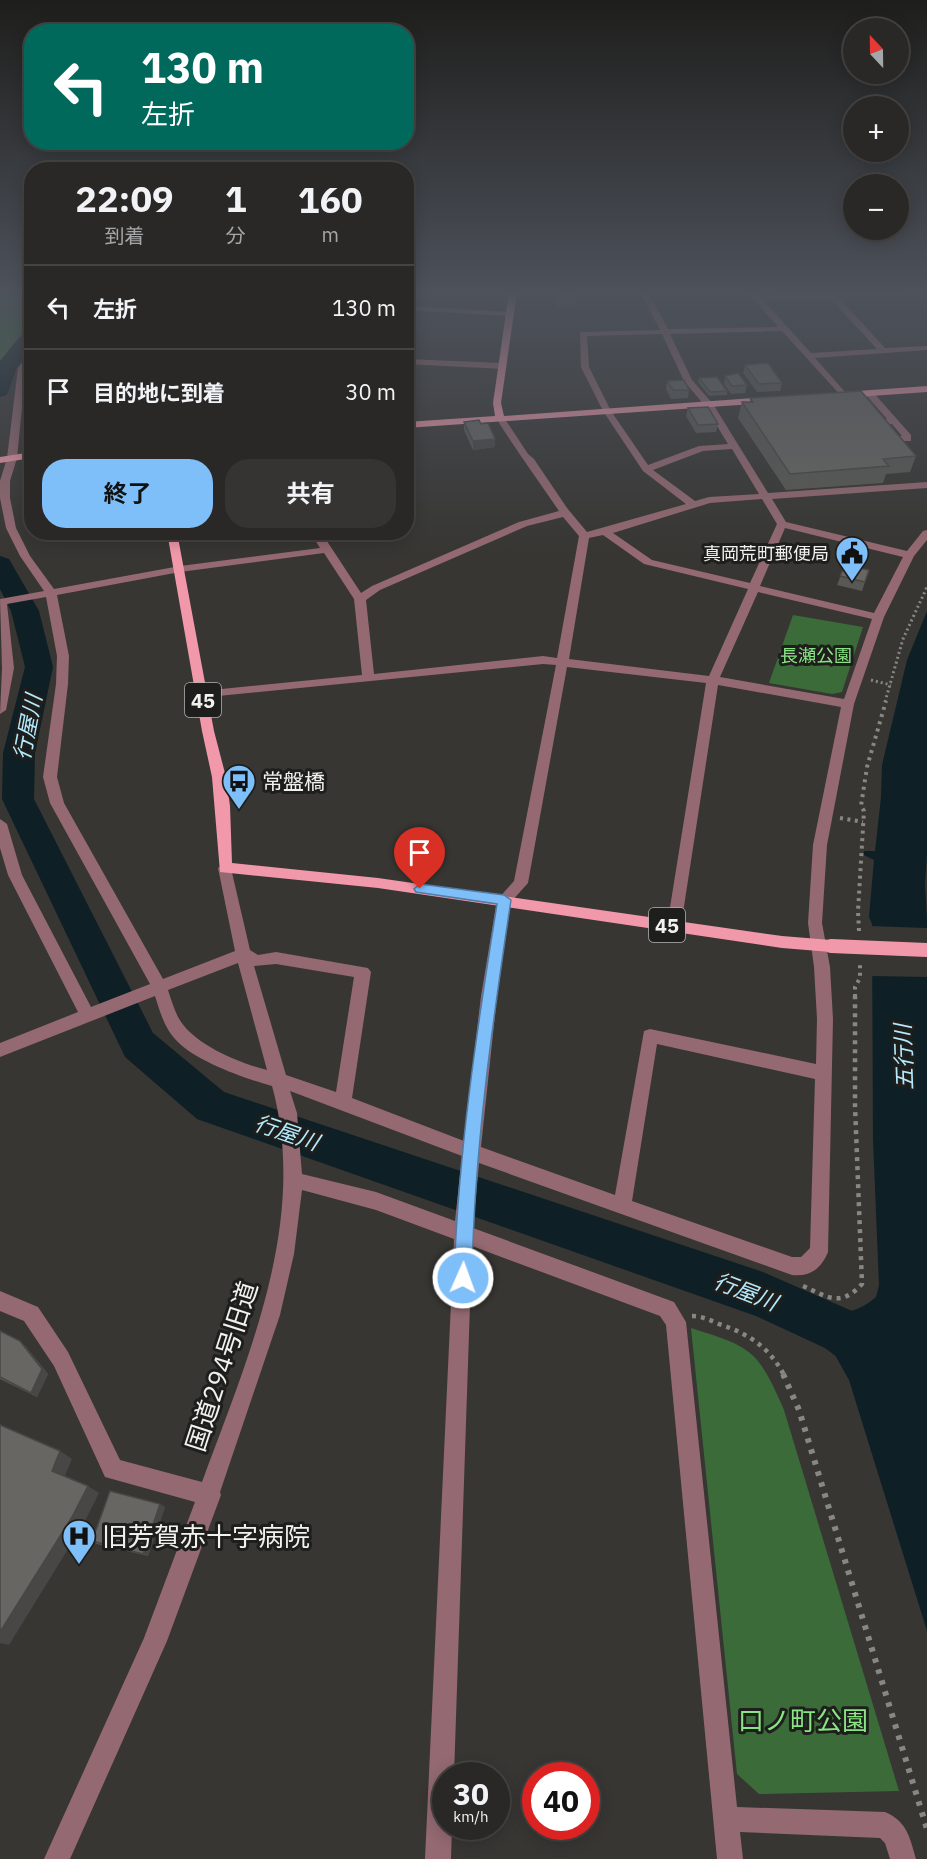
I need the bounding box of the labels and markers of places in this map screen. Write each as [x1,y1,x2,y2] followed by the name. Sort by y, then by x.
[834,535,870,582] public building icon: 真岡荒町郵便局
[703,542,829,565] place label: 真岡荒町郵便局
[221,763,257,810] bus stop icon: 常盤橋
[262,767,325,795] place label: 常盤橋
[394,827,445,889] pin
[61,1518,97,1565] hospital icon: 旧芳賀赤十字病院
[102,1519,310,1553] place label: 旧芳賀赤十字病院

